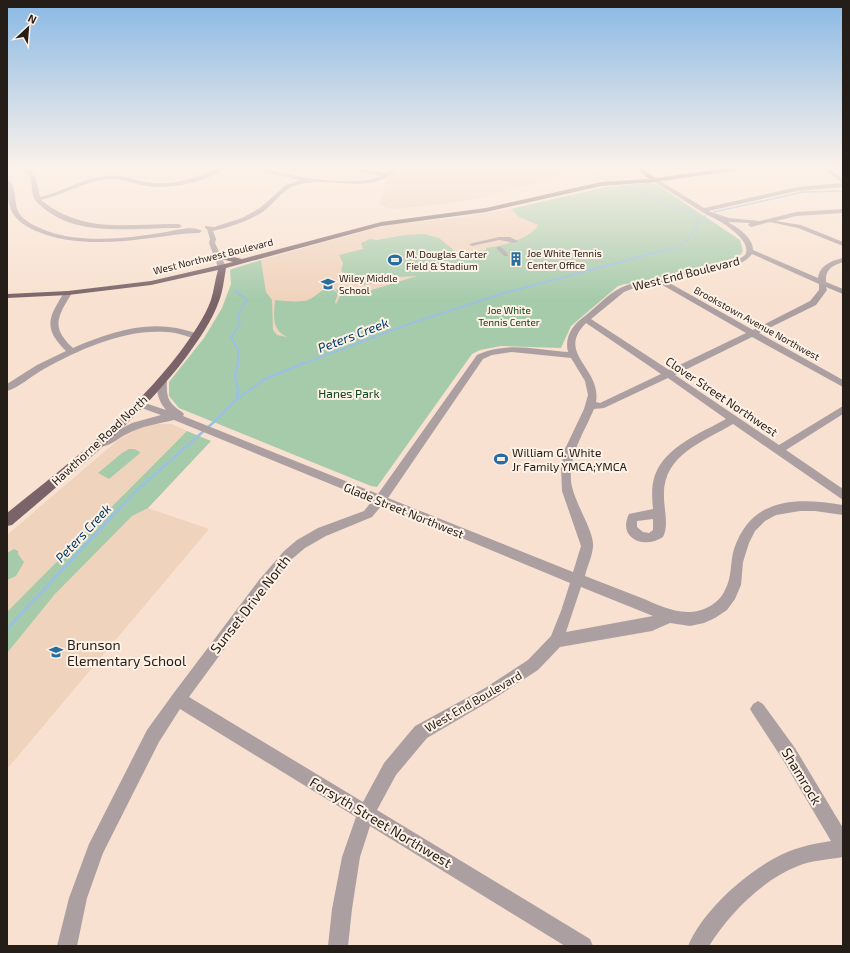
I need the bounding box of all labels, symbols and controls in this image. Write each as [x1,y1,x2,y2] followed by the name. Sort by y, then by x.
[8,8,48,48] north arrow
[26,11,39,26] text: N
[152,235,274,277] street label: West Northwest Boulevard
[527,247,602,271] place label: Joe White Tennis Center Office
[406,248,487,272] place label: M. Douglas Carter Field & Stadium
[508,251,524,267] building icon: Joe White Tennis Center Office
[387,252,403,268] sports icon: M. Douglas Carter Field & Stadium
[631,253,741,293] street label: West End Boulevard
[339,272,398,296] place label: Wiley Middle School
[320,276,336,292] school or university icon: Wiley Middle School
[692,283,822,363] street label: Brookstown Avenue Northwest
[478,304,540,328] park label: Joe White Tennis Center
[315,314,391,356] water label: Peters Creek
[663,353,781,439] street label: Clover Street Northwest
[318,386,380,400] park label: Hanes Park
[48,392,150,488] street label: Hawthorne Road North
[512,445,628,473] place label: William G. White Jr Family YMCA;YMCA
[493,451,509,467] sports icon: William G. White Jr Family YMCA;YMCA
[342,479,466,541] street label: Glade Street Northwest
[52,500,114,566] water label: Peters Creek
[206,551,294,657] street label: Sunset Drive North
[67,636,187,669] place label: Brunson Elementary School
[48,644,64,660] school or university icon: Brunson Elementary School
[422,668,524,734] street label: West End Boulevard
[778,744,826,808] street label: Shamrock
[307,773,455,871] street label: Forsyth Street Northwest

